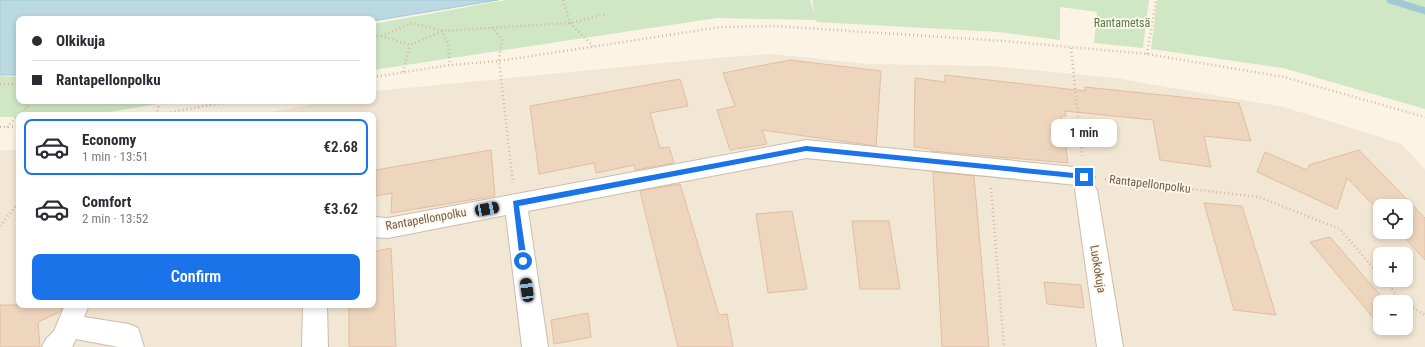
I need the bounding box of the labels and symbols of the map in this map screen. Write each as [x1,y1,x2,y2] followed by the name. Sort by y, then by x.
[1094,16,1151,30] park label: Rantametsä
[1051,119,1117,147] callout: 1 min
[1075,168,1093,186] route end
[1108,172,1192,196] street label: Rantapellonpolku
[474,201,500,217] car
[384,205,468,233] street label: Rantapellonpolku
[1087,244,1109,294] street label: Luokokuja
[514,252,532,270] route start
[519,277,535,303] car

